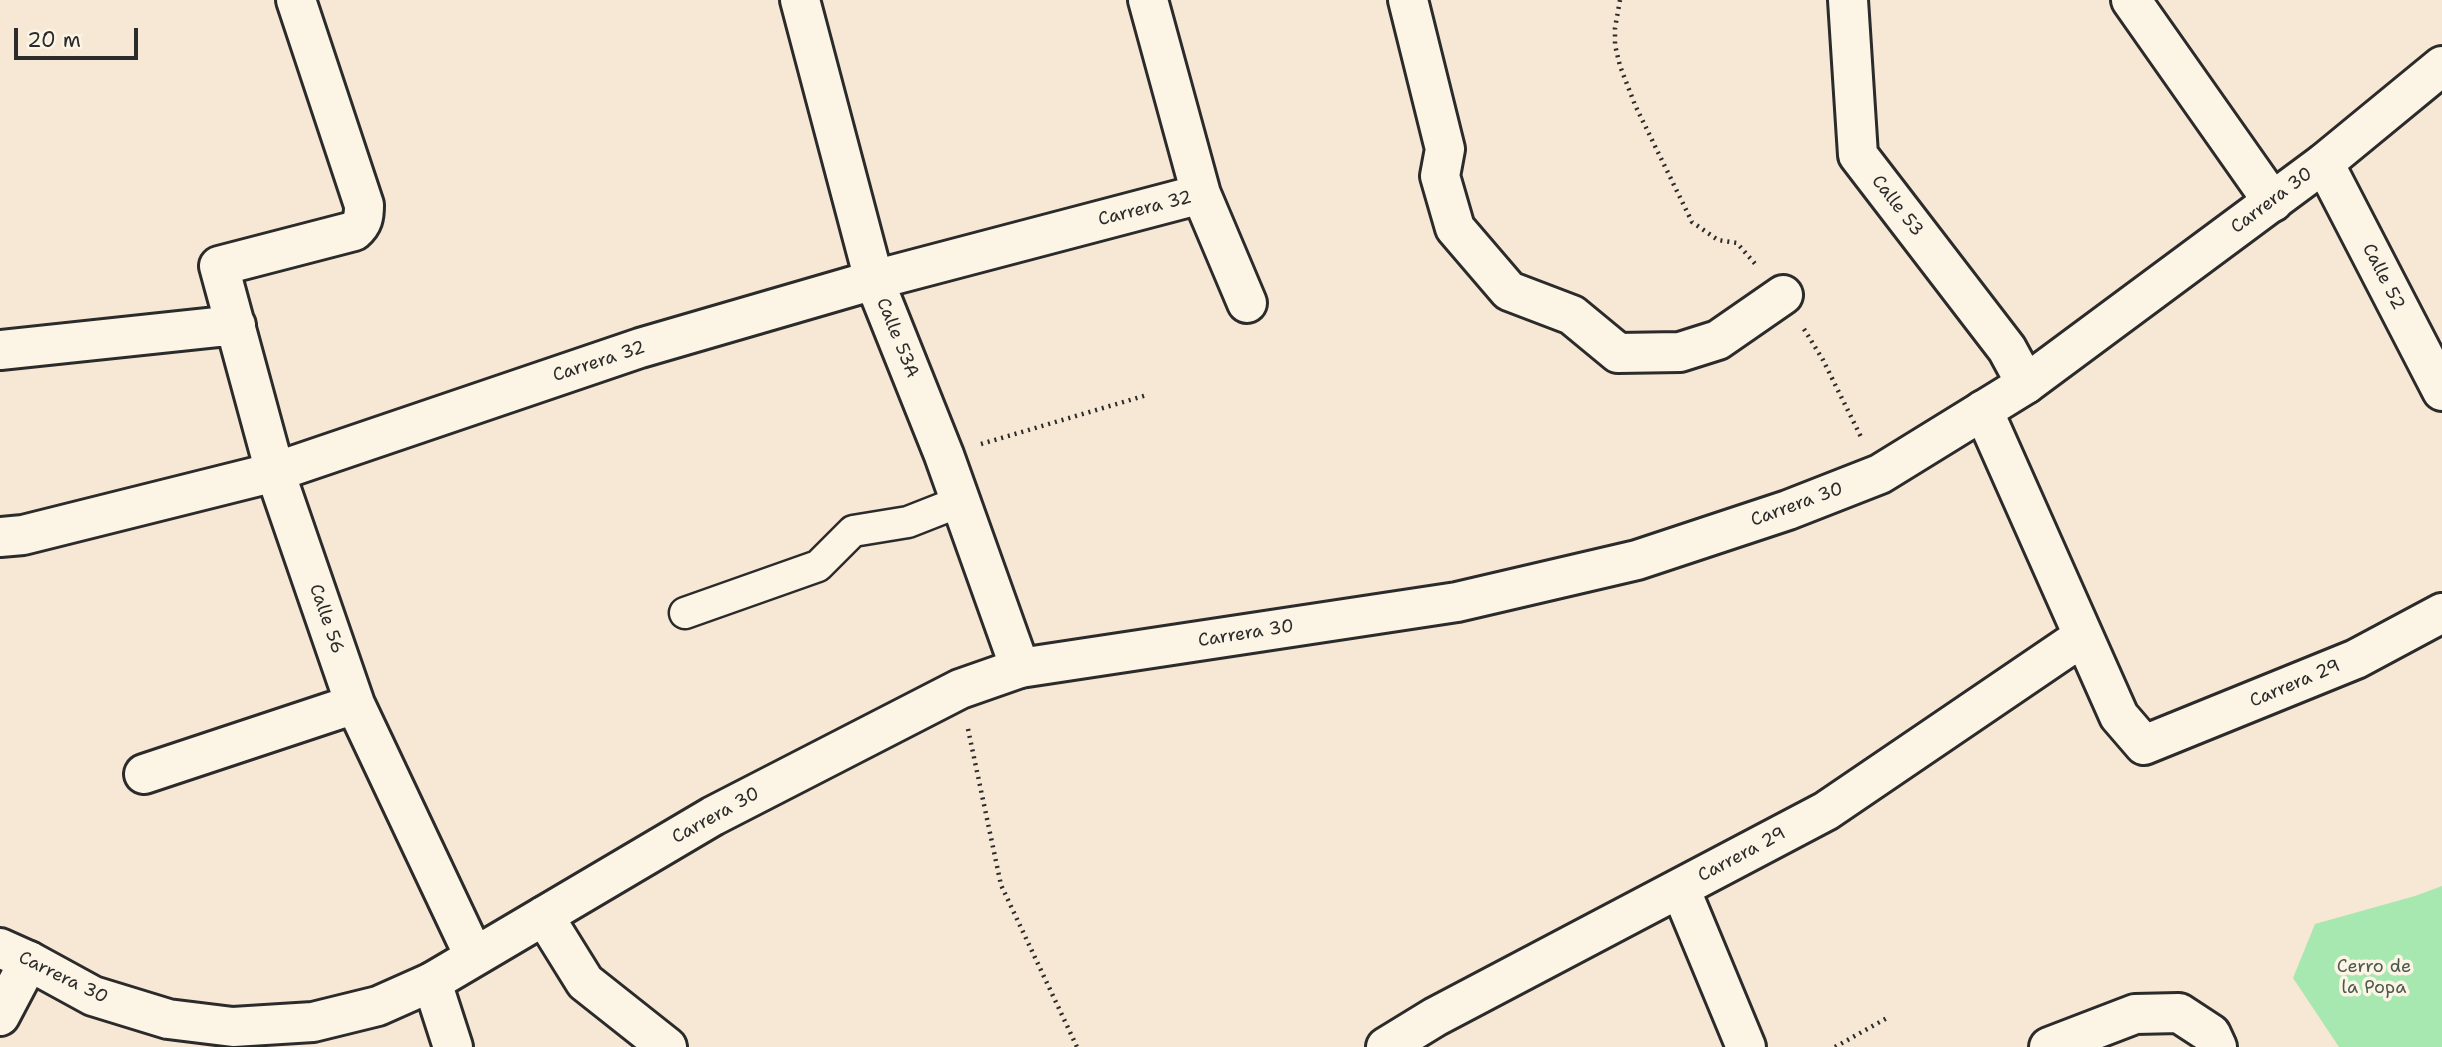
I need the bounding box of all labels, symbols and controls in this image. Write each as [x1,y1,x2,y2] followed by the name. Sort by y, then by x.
[18,14,142,58] scale bar
[27,26,81,54] text: 20 m
[2227,163,2317,239] street label: Carrera 30
[1866,171,1928,241] street label: Calle 53
[1096,187,1194,231] street label: Carrera 32
[2357,240,2409,314] street label: Calle 52
[871,295,923,381] street label: Calle 53A
[550,337,648,387] street label: Carrera 32
[1748,478,1846,532] street label: Carrera 30
[304,581,348,657] street label: Calle 56
[1197,616,1295,652] street label: Carrera 30
[2247,655,2343,713] street label: Carrera 29
[669,783,763,849] street label: Carrera 30
[1695,823,1789,887] street label: Carrera 29
[15,947,111,1009] street label: Carrera 30
[2337,956,2411,998] park label: Cerro de la Popa

